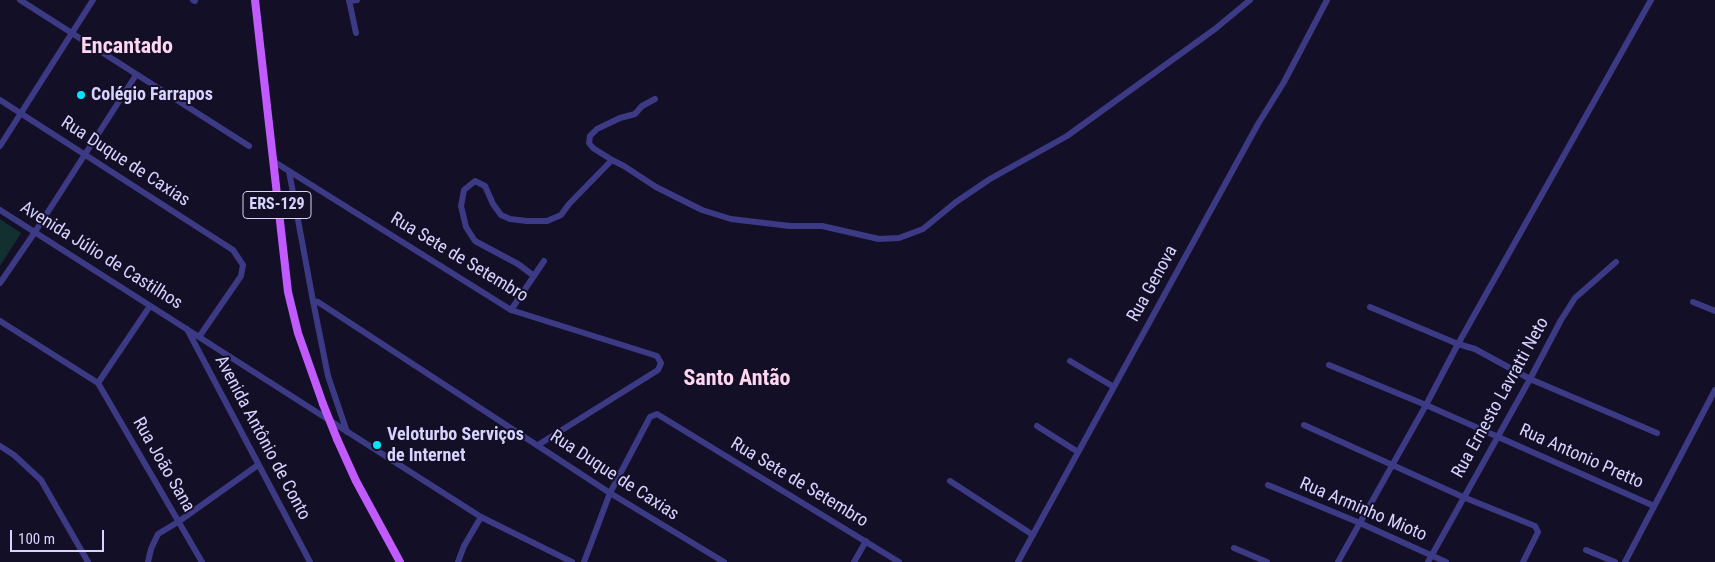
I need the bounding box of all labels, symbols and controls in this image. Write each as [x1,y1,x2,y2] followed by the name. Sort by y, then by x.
[81,34,173,60] district label: Encantado
[91,84,213,106] place label: Colégio Farrapos
[75,89,87,101] marker: Colégio Farrapos
[56,112,194,212] street label: Rua Duque de Caxias
[243,192,311,218] road number: ERS-129
[16,197,186,315] street label: Avenida Júlio de Castilhos
[386,208,532,308] street label: Rua Sete de Setembro
[1123,242,1183,326] street label: Rua Genova
[1448,314,1554,482] street label: Rua Ernesto Lavratti Neto
[209,352,315,524] street label: Avenida Antônio de Conto
[683,366,791,392] district label: Santo Antão
[127,414,199,516] street label: Rua João Sana
[1516,420,1646,494] street label: Rua Antonio Pretto
[387,424,524,466] place label: Veloturbo Serviços de Internet
[545,426,683,526] street label: Rua Duque de Caxias
[726,433,872,533] street label: Rua Sete de Setembro
[371,439,383,451] marker: Veloturbo Serviços de Internet
[1296,473,1430,547] street label: Rua Arminho Mioto
[12,520,106,552] scale bar
[18,530,55,548] text: 100 m

